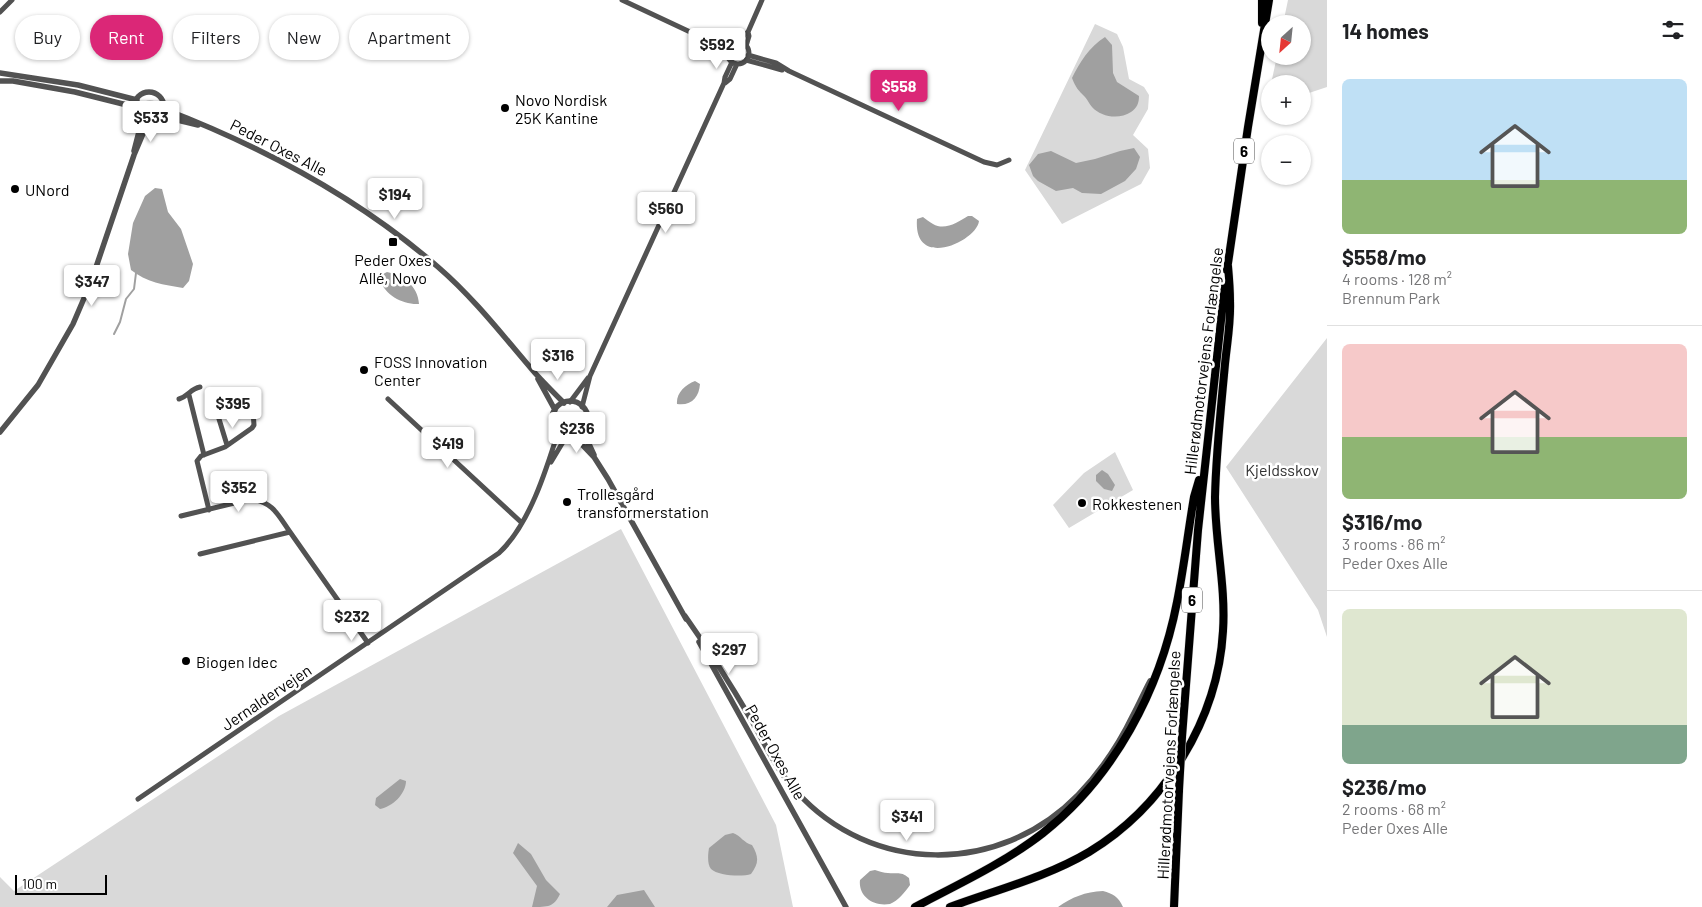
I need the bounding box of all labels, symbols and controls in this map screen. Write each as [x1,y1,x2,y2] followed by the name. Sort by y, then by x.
[15,15,80,60] chip: Buy
[90,15,163,60] chip: Rent
[173,15,259,60] chip: Filters
[269,15,339,60] chip: New
[349,15,469,60] chip: Apartment
[1261,15,1311,65] north arrow
[1261,15,1311,185] map controls
[1659,16,1687,44] icon: filters
[1342,18,1429,43] text: 14 homes
[687,28,747,70] pin: $592
[699,34,735,53] text: $592
[869,70,929,112] pin: $558
[1261,75,1311,125] button: +
[881,76,917,95] text: $558
[515,90,607,127] place label: Novo Nordisk 25K Kantine
[121,100,181,143] pin: $533
[499,102,511,114] marker: Novo Nordisk 25K Kantine
[133,107,169,126] text: $533
[1470,111,1560,201] icon: home
[227,114,331,180] street label: Peder Oxes Alle
[1261,135,1311,185] button: −
[1234,138,1254,164] road number: 6
[365,178,425,220] pin: $194
[25,180,69,199] place label: UNord
[9,183,21,195] marker: UNord
[379,184,412,203] text: $194
[636,192,696,234] pin: $560
[648,198,684,217] text: $560
[387,236,399,248] marker: Peder Oxes Allé, Novo
[1342,244,1427,269] text: $558/mo
[1180,246,1226,476] street label: Hillerødmotorvejens Forlængelse
[354,250,432,287] place label: Peder Oxes Allé, Novo
[62,264,122,307] pin: $347
[1342,269,1452,288] text: 4 rooms · 128 m²
[75,271,109,290] text: $347
[1342,288,1440,307] text: Brennum Park
[528,338,588,381] pin: $316
[542,345,574,364] text: $316
[374,352,487,389] place label: FOSS Innovation Center
[358,364,370,376] marker: FOSS Innovation Center
[1470,377,1560,467] icon: home
[203,386,263,429] pin: $395
[216,393,250,412] text: $395
[547,412,607,454] pin: $236
[559,418,595,437] text: $236
[418,426,478,469] pin: $419
[432,433,464,452] text: $419
[1245,460,1319,479] park label: Kjeldsskov
[209,470,269,513] pin: $352
[221,477,257,496] text: $352
[577,484,709,521] place label: Trollesgård transformerstation
[1092,494,1182,513] place label: Rokkestenen
[561,496,573,508] marker: Trollesgård transformerstation
[1076,497,1088,509] marker: Rokkestenen
[1342,509,1423,534] text: $316/mo
[1342,534,1446,553] text: 3 rooms · 86 m²
[1342,553,1448,572] text: Peder Oxes Alle
[1182,588,1202,612] road number: 6
[322,600,382,642] pin: $232
[334,606,370,625] text: $232
[699,632,759,675] pin: $297
[712,639,746,658] text: $297
[1470,642,1560,732] icon: home
[1153,650,1183,880] street label: Hillerødmotorvejens Forlængelse
[196,652,277,671] place label: Biogen Idec
[180,655,192,667] marker: Biogen Idec
[217,660,315,734] street label: Jernaldervejen
[742,701,810,803] street label: Peder Oxes Alle
[1342,774,1427,799] text: $236/mo
[1342,799,1446,818] text: 2 rooms · 68 m²
[877,800,937,842] pin: $341
[891,806,923,825] text: $341
[1342,818,1448,837] text: Peder Oxes Alle
[15,872,108,895] scale bar
[22,875,57,892] text: 100 m

